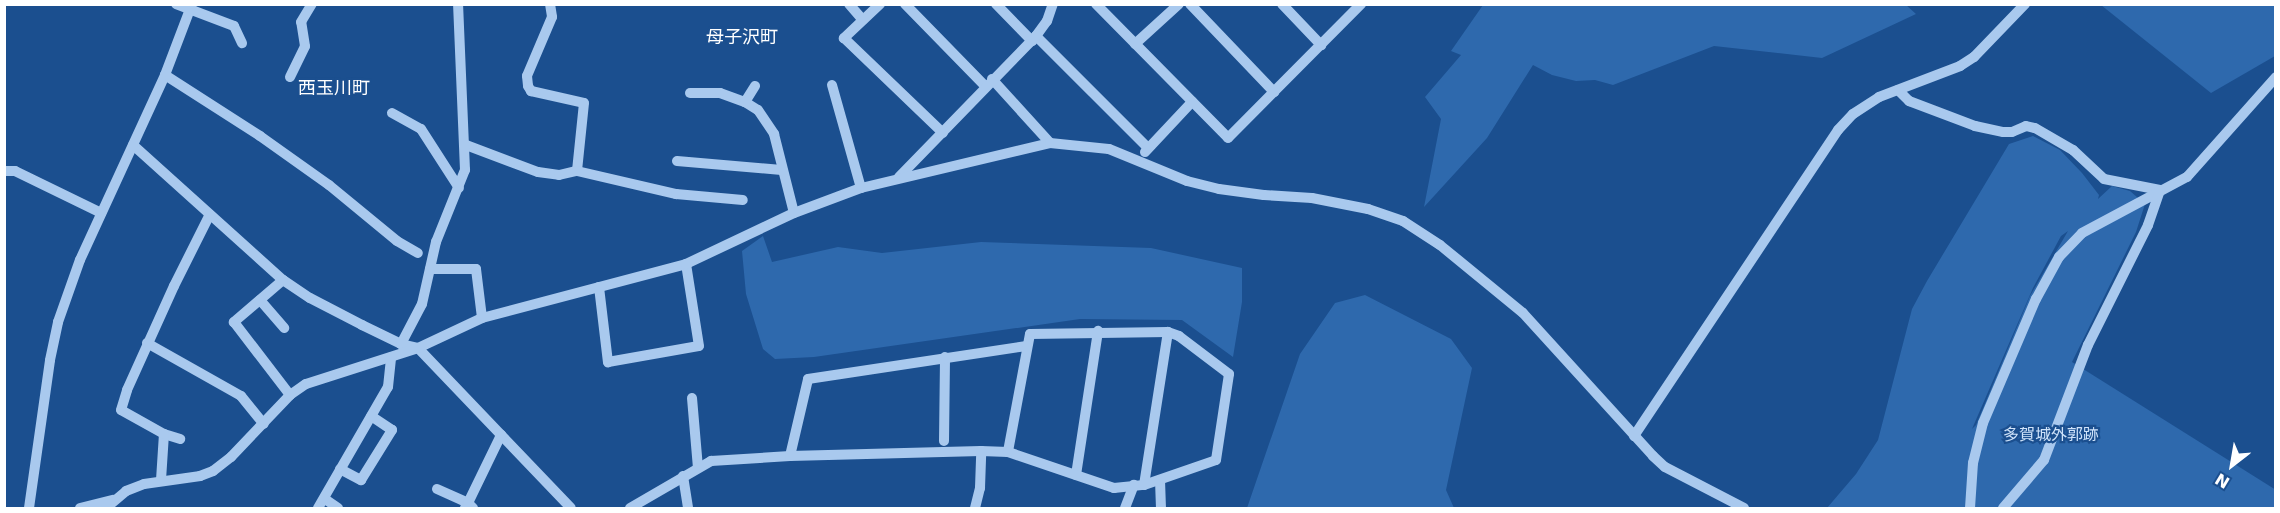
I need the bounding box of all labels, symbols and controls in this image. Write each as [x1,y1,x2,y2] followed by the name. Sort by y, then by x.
[706,26,778,48] district label: 母子沢町
[298,77,370,99] district label: 西玉川町
[2003,425,2099,445] park label: 多賀城外郭跡
[2202,435,2262,495] north arrow
[2212,469,2233,492] text: N

